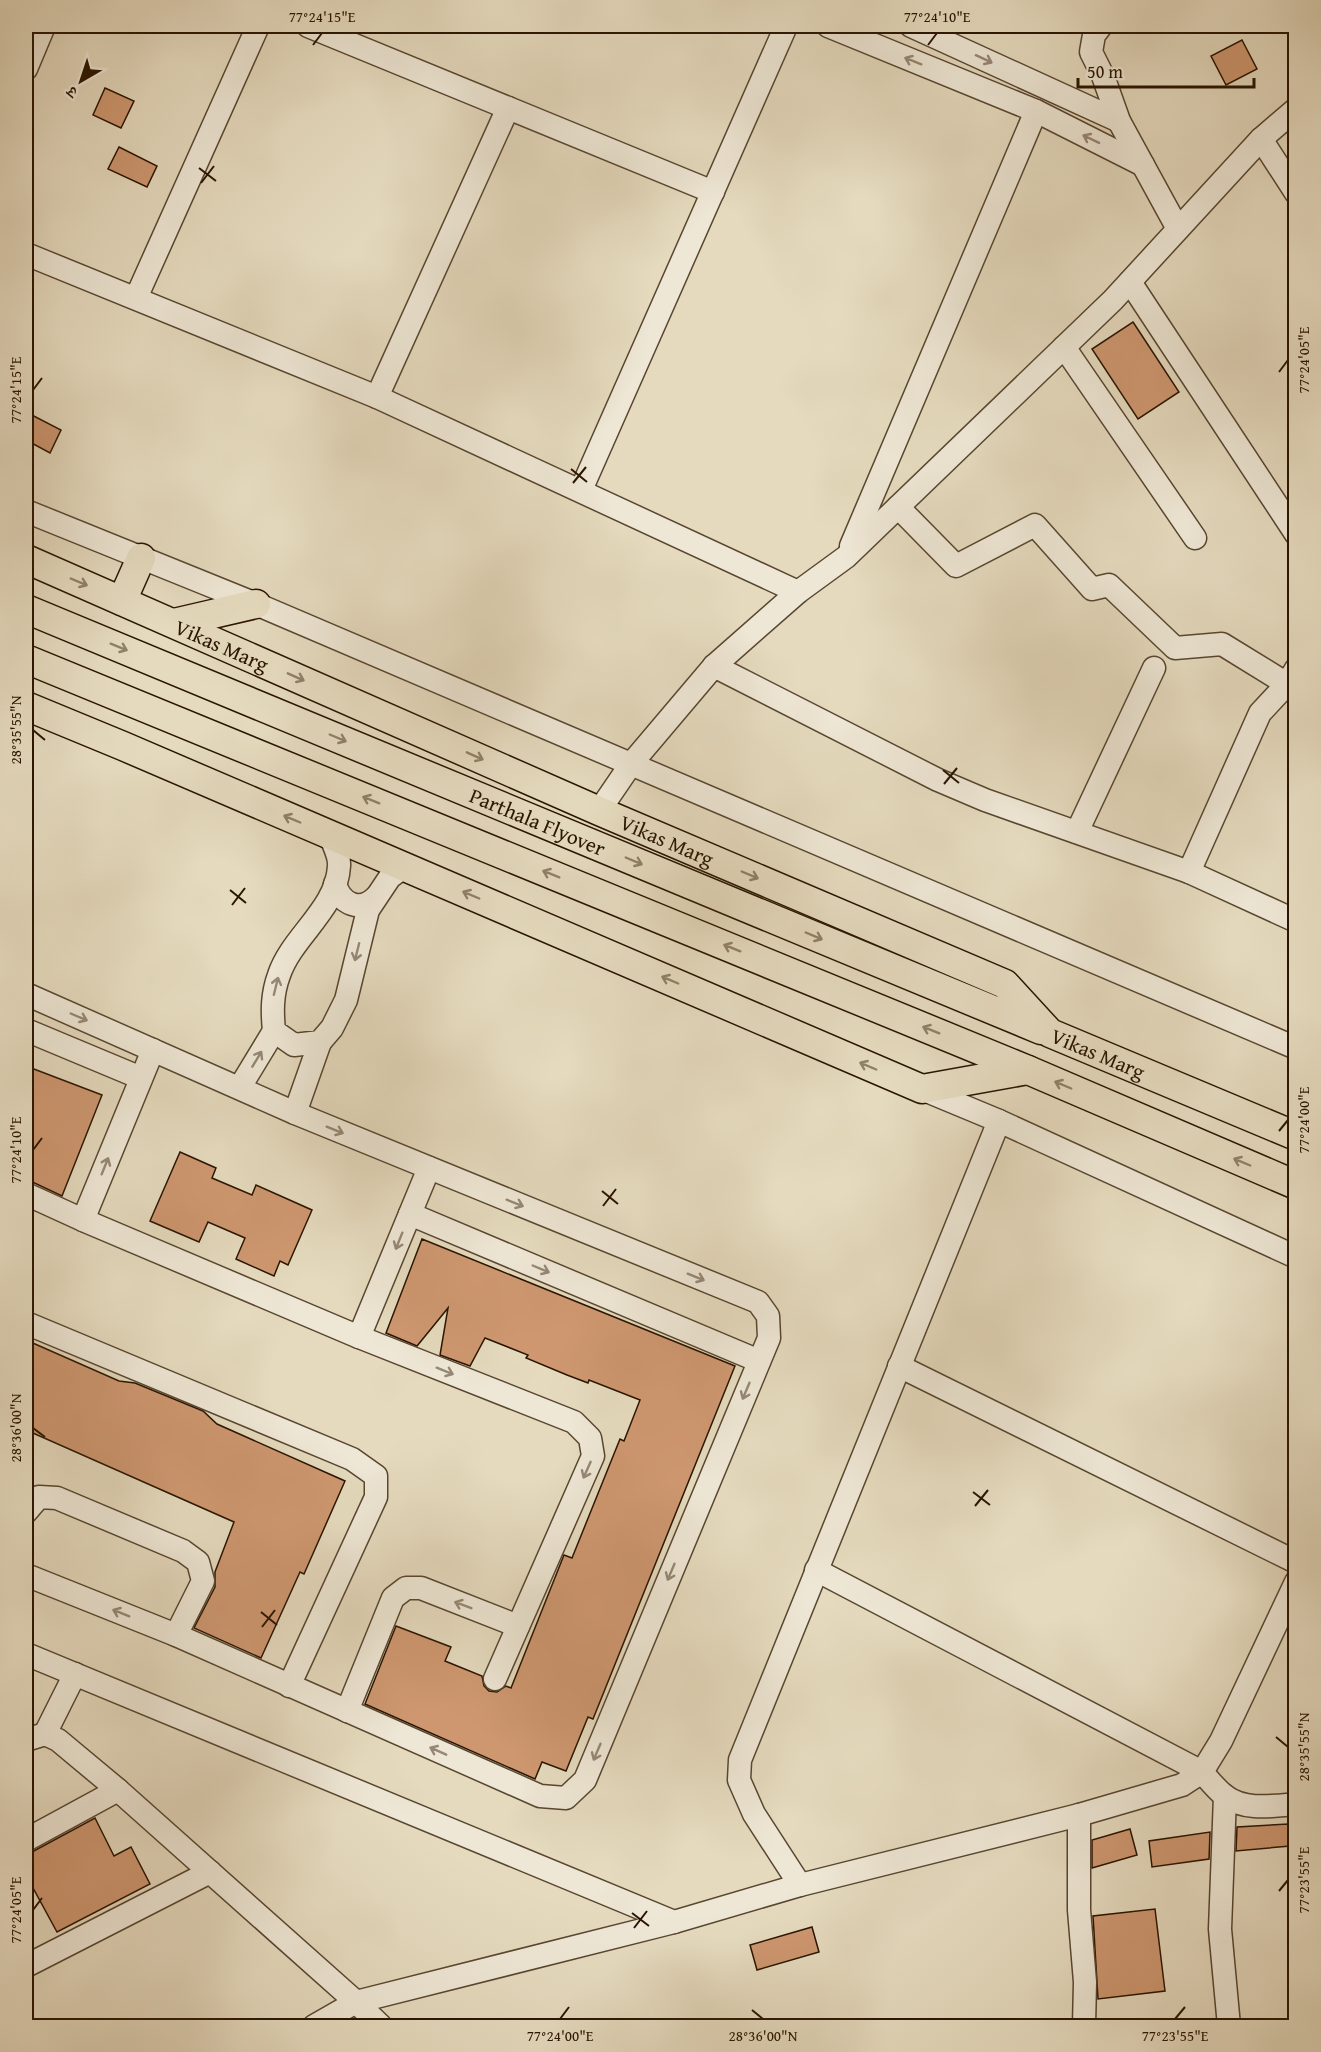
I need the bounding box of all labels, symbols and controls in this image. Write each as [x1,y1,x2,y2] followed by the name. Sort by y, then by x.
[289,6,356,27] text: 77°24'15"E
[904,6,971,27] text: 77°24'10"E
[51,51,111,111] north arrow
[1078,51,1254,89] scale bar
[974,53,992,65] one-way arrow
[904,55,922,66] one-way arrow
[1087,58,1123,85] text: 50 m
[59,80,83,105] text: उ
[1083,133,1101,144] one-way arrow
[1293,326,1314,393] text: 77°24'05"E
[5,356,26,423] text: 77°24'15"E
[70,577,88,588] one-way arrow
[170,611,274,680] street label: Vikas Marg
[109,642,127,653] one-way arrow
[287,672,305,683] one-way arrow
[5,695,26,764] text: 28°35'55"N
[328,733,346,744] one-way arrow
[465,751,483,762] one-way arrow
[465,779,611,863] street label: Parthala Flyover
[362,794,381,805] one-way arrow
[615,806,719,874] street label: Vikas Marg
[283,812,301,823] one-way arrow
[624,856,643,867] one-way arrow
[542,868,561,879] one-way arrow
[740,870,759,881] one-way arrow
[463,889,481,900] one-way arrow
[804,931,823,942] one-way arrow
[351,942,363,961] one-way arrow
[723,942,741,953] one-way arrow
[661,974,679,986] one-way arrow
[271,977,283,996] one-way arrow
[70,1012,88,1024] one-way arrow
[1046,1020,1151,1087] street label: Vikas Marg
[923,1024,941,1035] one-way arrow
[251,1051,263,1068] one-way arrow
[860,1059,878,1071] one-way arrow
[1054,1078,1072,1090] one-way arrow
[1293,1086,1314,1153] text: 77°24'00"E
[5,1116,26,1183] text: 77°24'10"E
[325,1125,343,1136] one-way arrow
[1233,1155,1251,1167] one-way arrow
[100,1158,111,1176] one-way arrow
[505,1198,524,1209] one-way arrow
[393,1232,404,1250] one-way arrow
[532,1264,550,1275] one-way arrow
[686,1272,704,1283] one-way arrow
[435,1366,453,1377] one-way arrow
[740,1382,751,1400] one-way arrow
[5,1393,26,1462] text: 28°36'00"N
[581,1461,592,1479] one-way arrow
[665,1562,676,1580] one-way arrow
[454,1598,473,1609] one-way arrow
[113,1607,131,1618] one-way arrow
[1293,1712,1314,1781] text: 28°35'55"N
[591,1742,602,1760] one-way arrow
[429,1745,447,1756] one-way arrow
[1293,1846,1314,1913] text: 77°23'55"E
[5,1876,26,1943] text: 77°24'05"E
[527,2025,594,2046] text: 77°24'00"E
[729,2025,798,2046] text: 28°36'00"N
[1142,2025,1209,2046] text: 77°23'55"E

